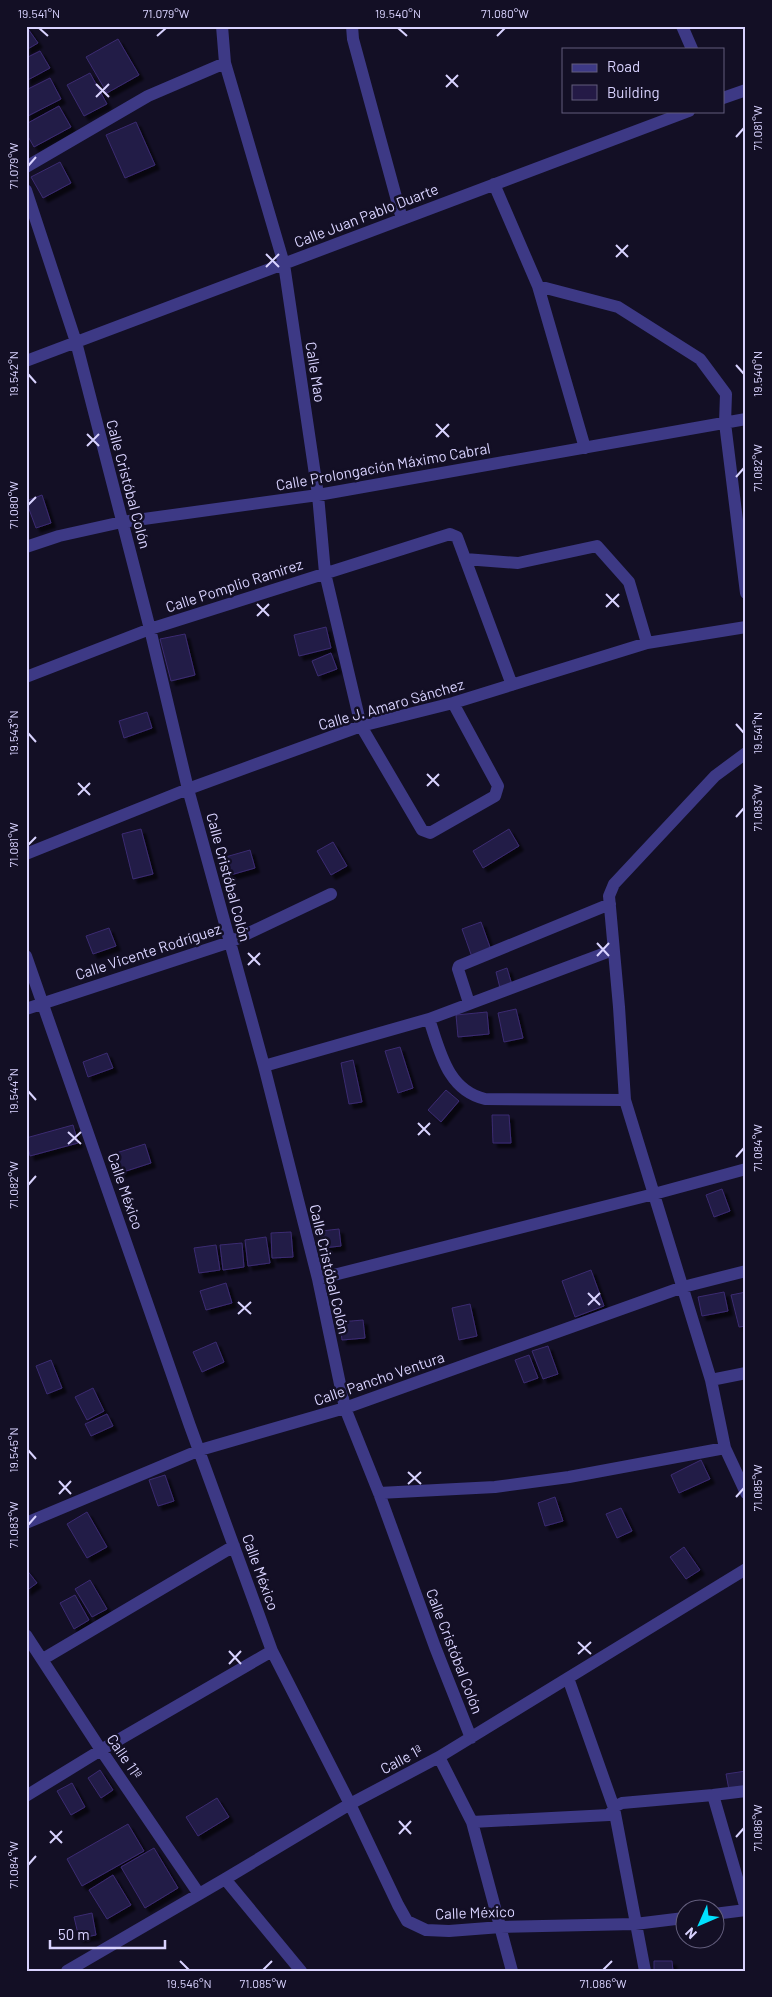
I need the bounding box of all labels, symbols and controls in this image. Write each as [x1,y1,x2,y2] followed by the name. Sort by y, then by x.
[18,6,60,20] text: 19.541°N
[143,6,190,20] text: 71.079°W
[375,6,421,20] text: 19.540°N
[481,6,529,20] text: 71.080°W
[562,48,724,112] legend
[607,57,640,75] text: Road
[607,83,660,101] text: Building
[750,105,764,150] text: 71.081°W
[6,142,20,189] text: 71.079°W
[291,179,441,251] street label: Calle Juan Pablo Duarte
[302,340,330,404] street label: Calle Mao
[6,351,20,397] text: 19.542°N
[750,351,764,397] text: 19.540°N
[103,418,155,550] street label: Calle Cristóbal Colón
[274,438,492,494] street label: Calle Prolongación Máximo Cabral
[750,444,764,492] text: 71.082°W
[6,481,20,529] text: 71.080°W
[163,554,305,616] street label: Calle Pomplio Ramírez
[316,674,466,733] street label: Calle J. Amaro Sánchez
[6,710,20,756] text: 19.543°N
[750,712,764,754] text: 19.541°N
[750,784,764,832] text: 71.083°W
[203,811,255,943] street label: Calle Cristóbal Colón
[6,822,20,867] text: 71.081°W
[73,919,223,983] street label: Calle Vicente Rodríguez
[6,1068,20,1114] text: 19.544°N
[750,1124,764,1172] text: 71.084°W
[104,1150,148,1232] street label: Calle México
[6,1161,20,1209] text: 71.082°W
[306,1202,354,1336] street label: Calle Cristóbal Colón
[311,1347,447,1409] street label: Calle Pancho Ventura
[6,1427,20,1473] text: 19.545°N
[750,1464,764,1512] text: 71.085°W
[6,1501,20,1549] text: 71.083°W
[239,1531,283,1613] street label: Calle México
[423,1586,487,1716] street label: Calle Cristóbal Colón
[104,1730,147,1782] street label: Calle 11ª
[377,1741,425,1777] street label: Calle 1ª
[750,1804,764,1852] text: 71.086°W
[6,1841,20,1889] text: 71.084°W
[674,1900,724,1950] north arrow
[435,1902,515,1922] street label: Calle México
[50,1917,165,1949] scale bar
[681,1924,700,1943] text: N
[58,1925,90,1943] text: 50 m
[166,1976,212,1990] text: 19.546°N
[239,1976,287,1990] text: 71.085°W
[579,1976,627,1990] text: 71.086°W

